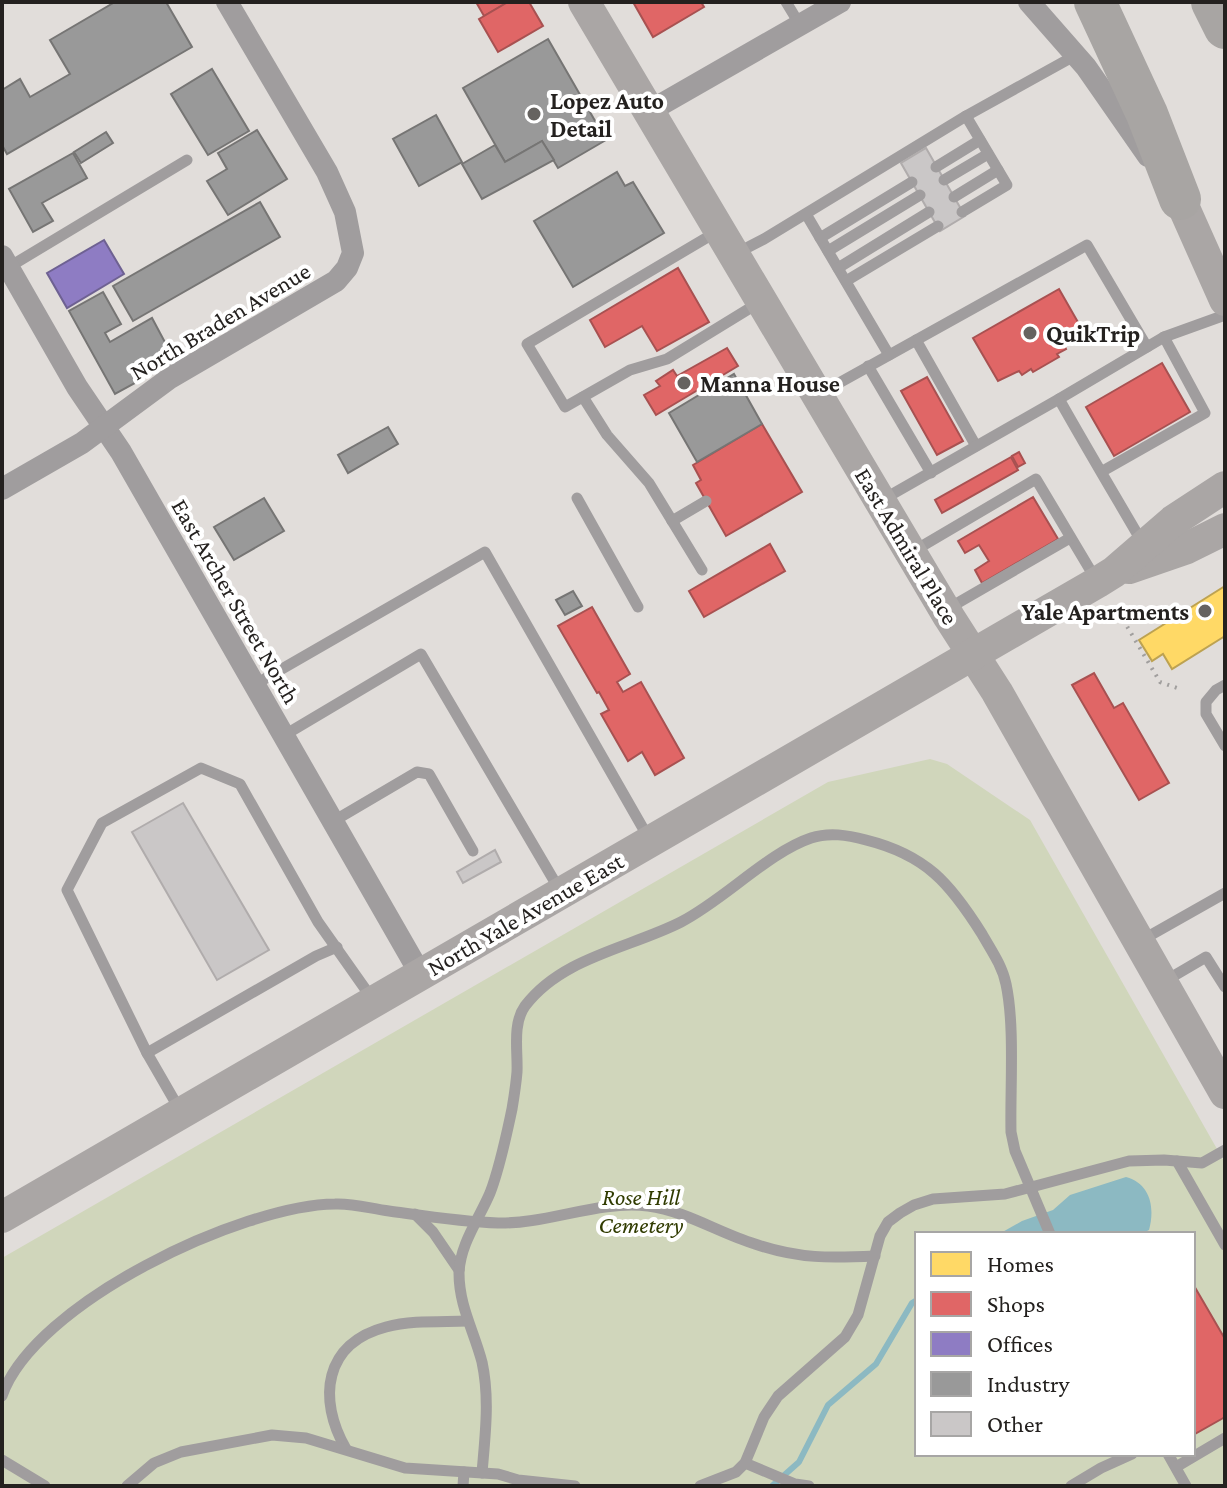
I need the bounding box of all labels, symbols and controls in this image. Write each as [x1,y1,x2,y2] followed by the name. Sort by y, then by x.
[550,87,664,142] place label: Lopez Auto Detail
[525,105,543,123] marker: Lopez Auto Detail
[125,257,315,385] street label: North Braden Avenue
[1046,320,1140,347] place label: QuikTrip
[1021,324,1039,342] marker: QuikTrip
[700,370,840,397] place label: Manna House
[675,374,693,392] marker: Manna House
[850,463,964,629] street label: East Admiral Place
[166,494,306,708] street label: East Archer Street North
[1022,598,1189,625] place label: Yale Apartments
[1196,602,1214,620] marker: Yale Apartments
[422,846,629,981] street label: North Yale Avenue East
[599,1183,683,1238] park label: Rose Hill Cemetery
[915,1232,1195,1456] legend
[987,1250,1054,1277] text: Homes
[987,1290,1045,1317] text: Shops
[987,1330,1053,1357] text: Offices
[987,1370,1070,1397] text: Industry
[987,1410,1043,1437] text: Other

